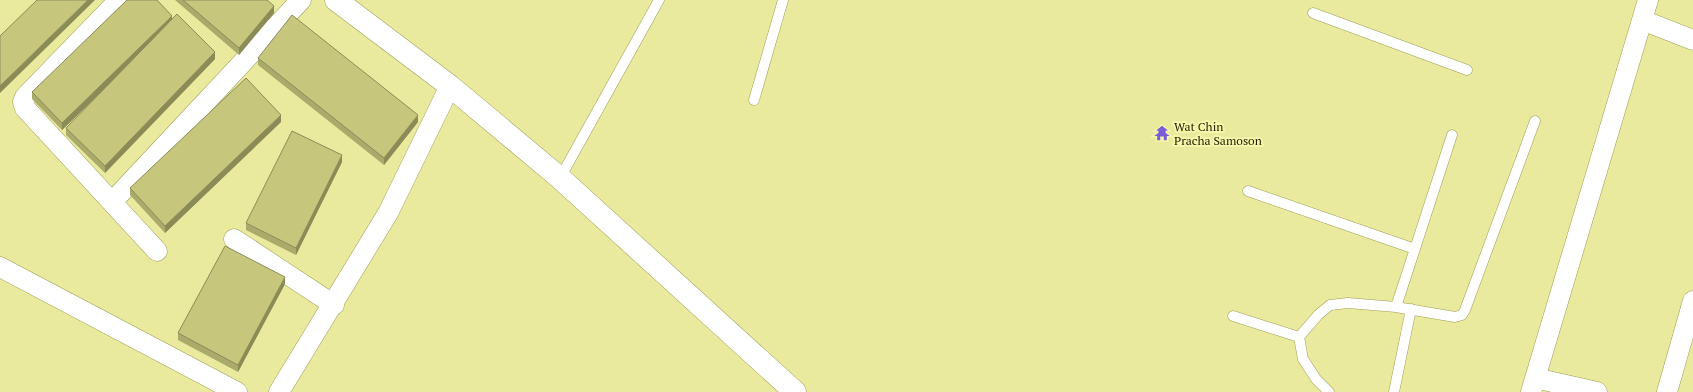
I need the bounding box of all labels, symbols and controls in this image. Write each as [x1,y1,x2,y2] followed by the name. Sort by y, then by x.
[1174,119,1262,148] place label: Wat Chin Pracha Samoson
[1153,124,1171,142] temple icon: Wat Chin Pracha Samoson

